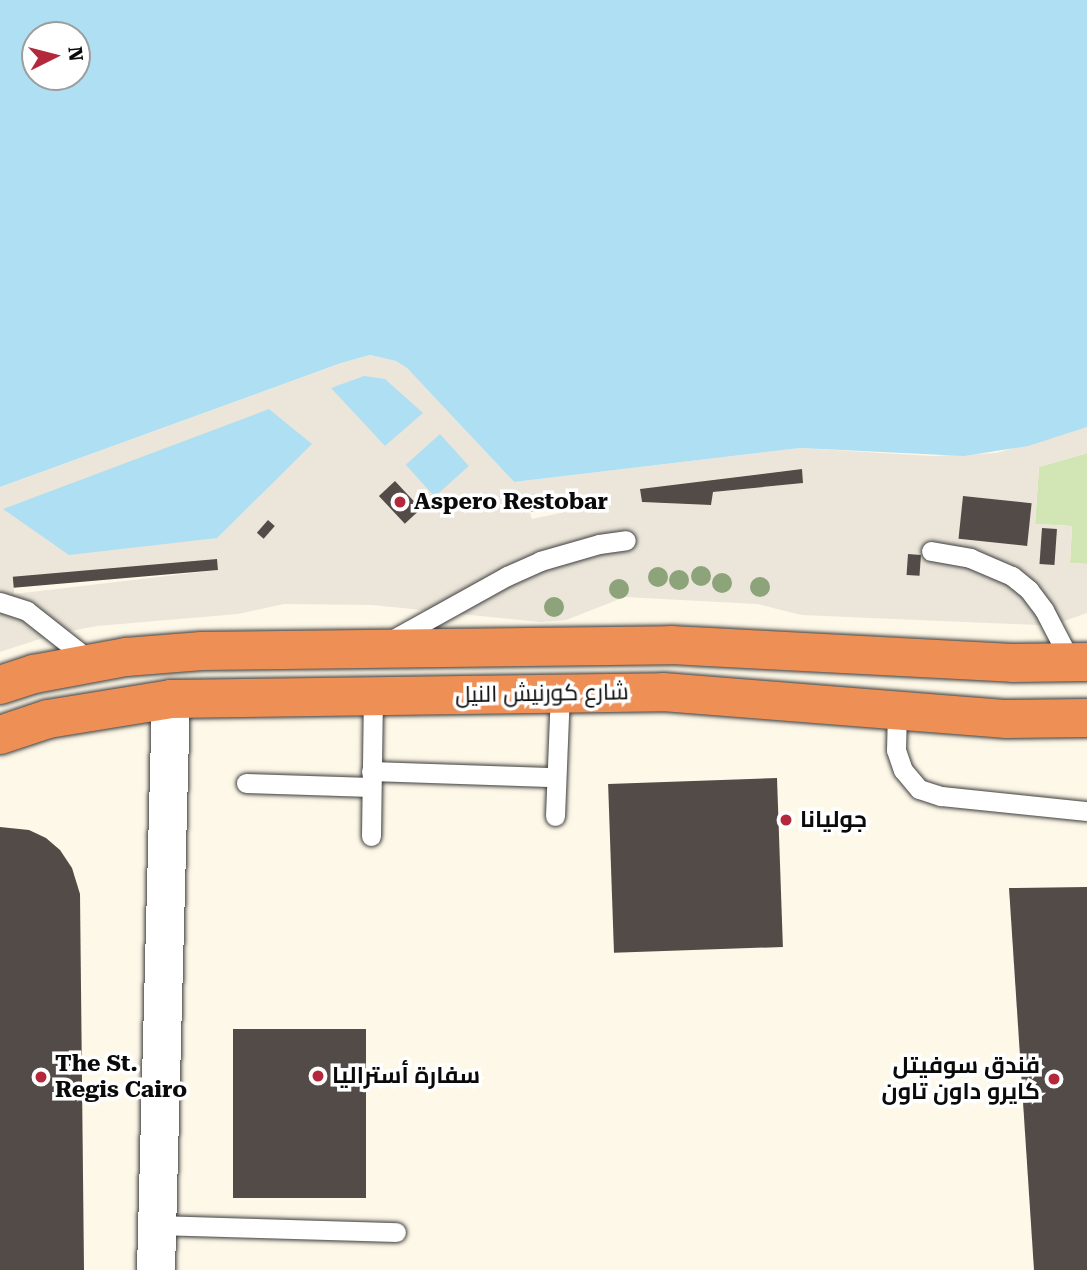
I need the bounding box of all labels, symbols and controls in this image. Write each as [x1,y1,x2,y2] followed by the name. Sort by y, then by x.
[21,21,91,91] north arrow
[63,45,88,62] text: N
[414,488,608,516] place label: Aspero Restobar
[392,494,408,510] marker: Aspero Restobar
[455,679,629,709] street label: شارع كورنيش النيل
[800,806,867,834] place label: جوليانا
[778,812,794,828] marker: جوليانا
[55,1050,187,1104] place label: The St. Regis Cairo
[882,1052,1040,1106] place label: فندق سوفيتل كايرو داون تاون
[332,1062,480,1090] place label: سفارة أستراليا
[310,1068,326,1084] marker: سفارة أستراليا
[33,1069,49,1085] marker: The St. Regis Cairo
[1046,1071,1062,1087] marker: فندق سوفيتل كايرو داون تاون

